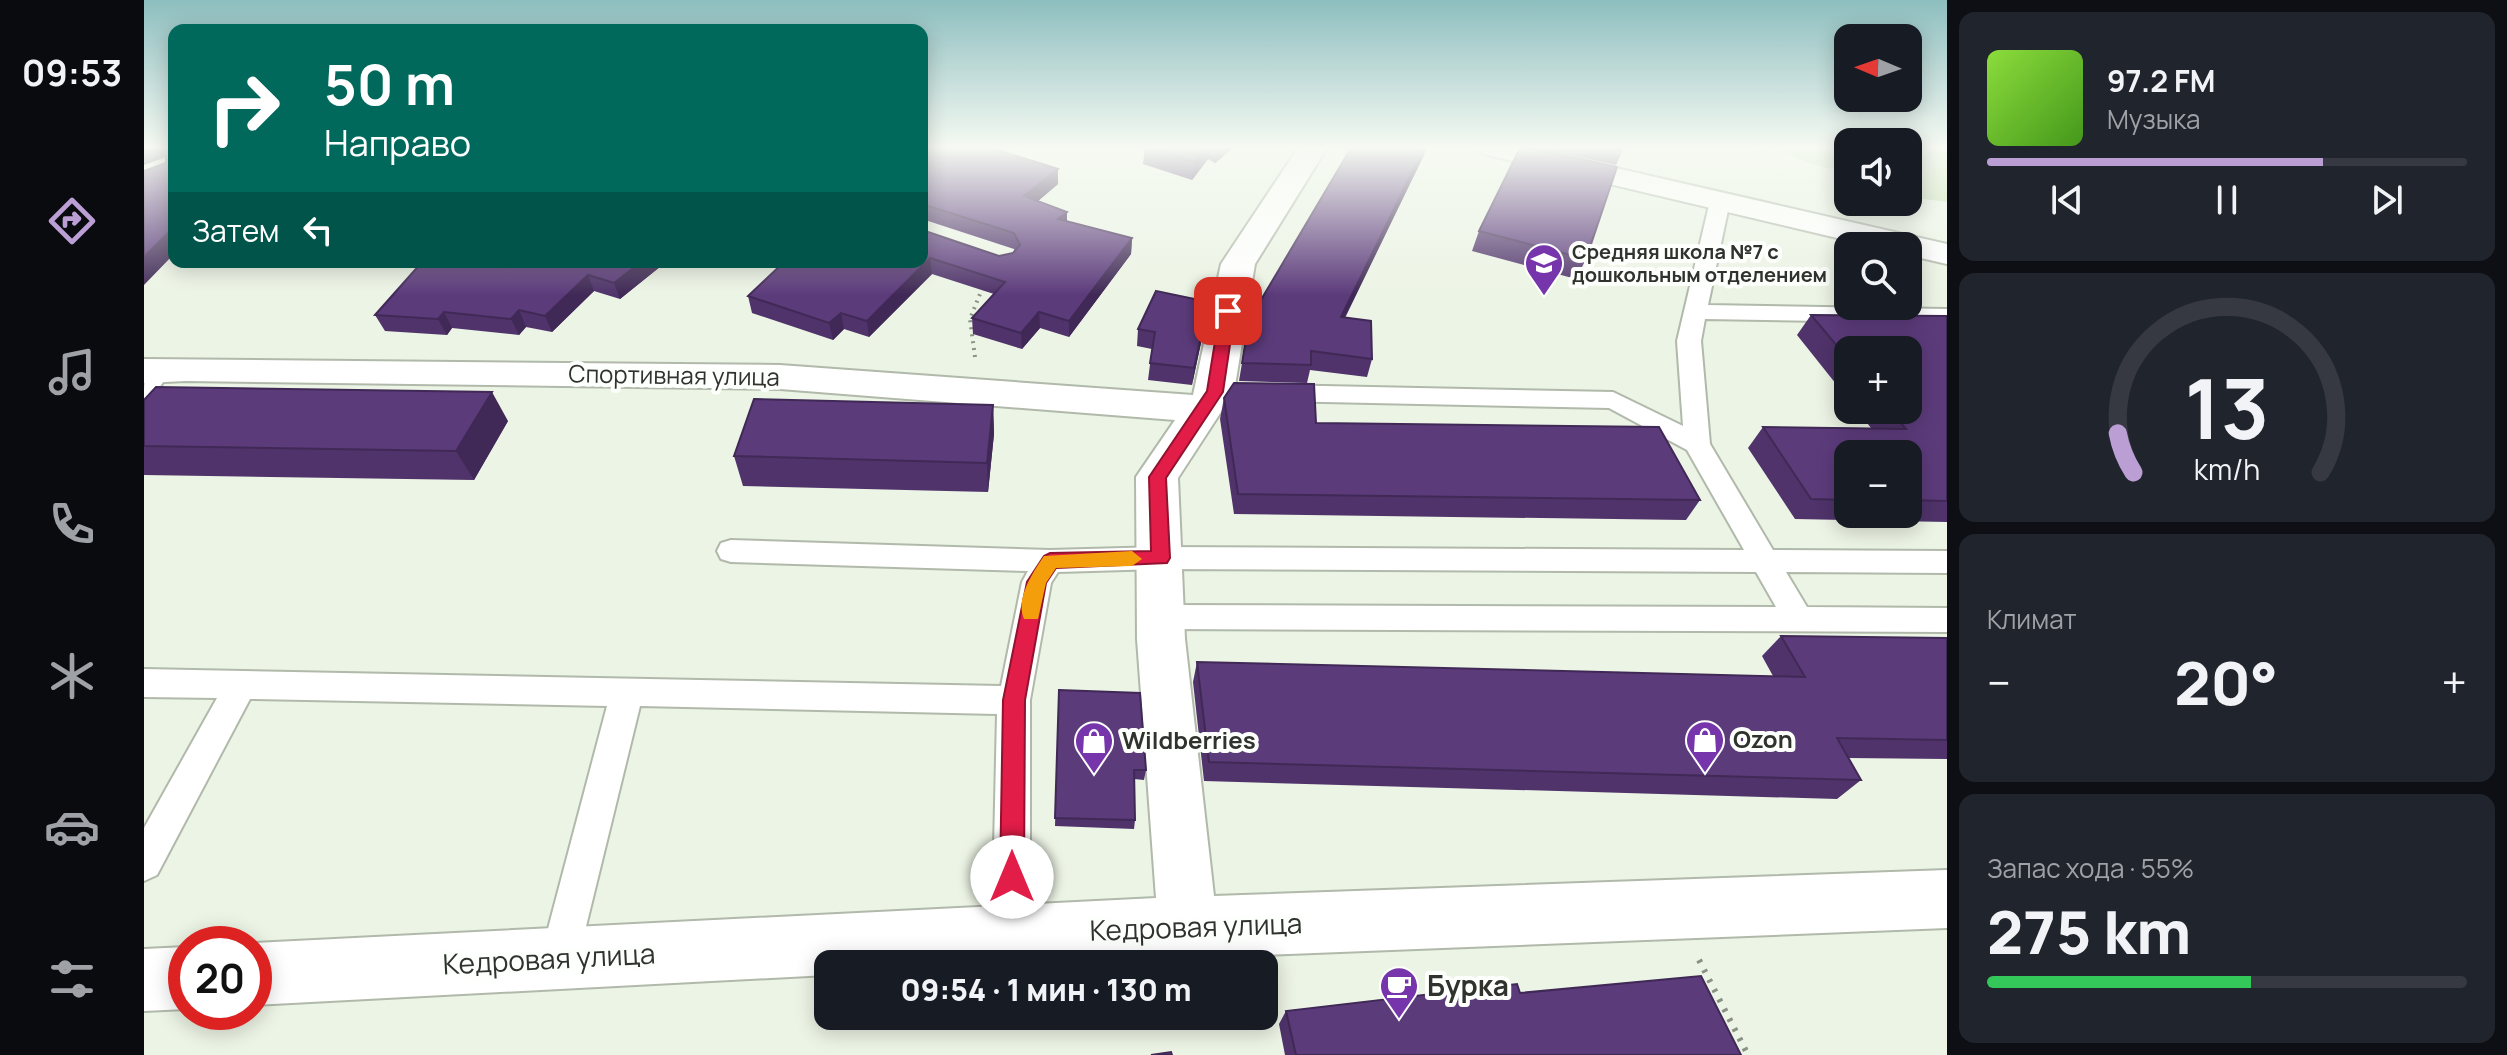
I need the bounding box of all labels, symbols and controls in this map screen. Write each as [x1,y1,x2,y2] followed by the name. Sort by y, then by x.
[1834,24,1922,112] north arrow
[1834,24,1922,528] map controls
[324,45,455,122] text: 50 m
[22,48,122,97] text: 09:53
[192,56,296,160] icon: right
[2107,60,2215,101] text: 97.2 FM
[2107,101,2201,137] text: Музыка
[324,118,471,167] text: Направо
[1834,128,1922,216] button: sound
[2045,178,2089,222] icon: previous
[2205,178,2249,222] icon: pause
[2365,178,2409,222] icon: next
[44,193,100,249] icon: directions
[296,208,340,252] icon: left
[192,210,280,251] text: Затем
[1834,232,1922,320] button: search
[1572,238,1827,288] place label: Средняя школа №7 с дошкольным отделением
[1523,242,1565,297] school or university icon: Средняя школа №7 с дошкольным отделением
[1194,277,1262,345] pin
[1206,289,1250,333] icon: arrive
[1834,336,1922,424] button: +
[44,344,100,400] icon: music
[2185,350,2269,464] text: 13
[568,356,780,393] street label: Спортивная улица
[1834,440,1922,528] button: −
[2194,450,2260,489] text: km/h
[44,496,100,552] icon: phone
[1987,601,2077,637] text: Климат
[2174,641,2278,723] text: 20°
[44,648,100,704] icon: climate
[1987,652,2011,712] text: −
[2442,652,2467,712] text: +
[1684,719,1726,774] shop icon: Ozon
[1073,720,1115,775] shop icon: Wildberries
[1733,722,1793,755] place label: Ozon
[1122,723,1256,756] place label: Wildberries
[44,799,100,855] icon: car
[970,835,1054,919] position arrow
[1987,850,2194,886] text: Запас хода · 55%
[1987,890,2191,972] text: 275 km
[1089,903,1303,949] street label: Кедровая улица
[168,926,272,1030] speed limit sign: 20
[442,933,656,983] street label: Кедровая улица
[44,951,100,1007] icon: filters
[1378,965,1420,1020] cafe icon: Бурка
[1427,966,1509,1004] place label: Бурка
[901,969,1191,1010] text: 09:54 · 1 мин · 130 m

